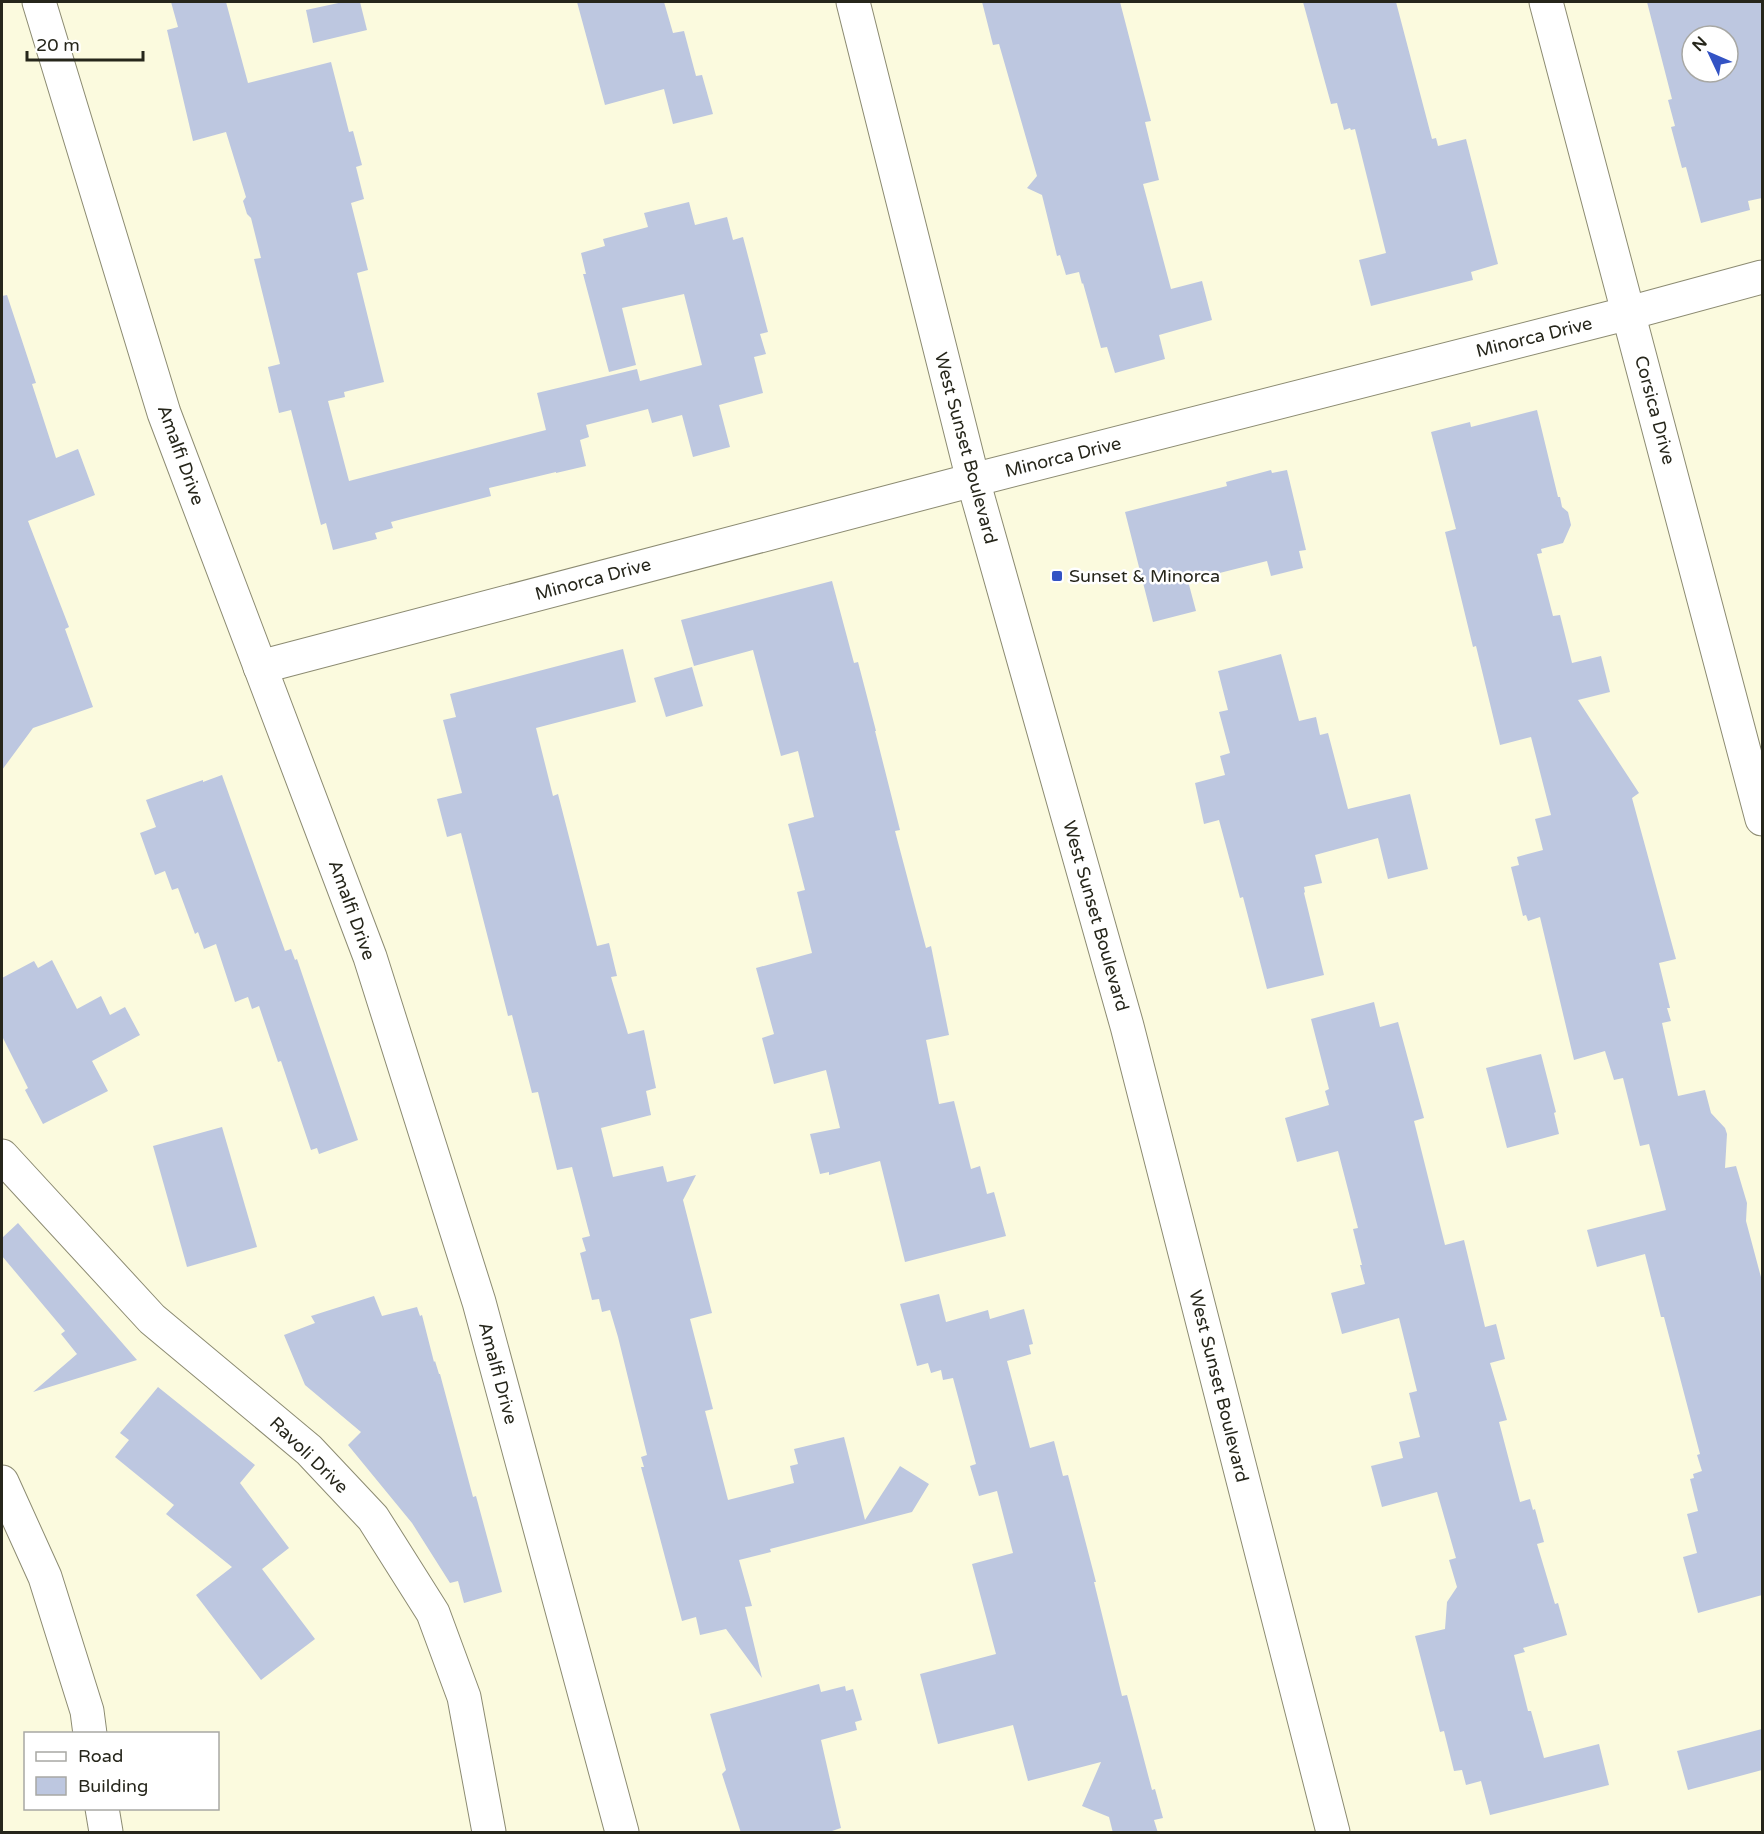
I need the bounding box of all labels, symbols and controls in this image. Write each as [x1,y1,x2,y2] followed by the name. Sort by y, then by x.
[27,24,142,62] scale bar
[1680,24,1740,84] north arrow
[1688,33,1712,56] text: N
[36,34,80,56] text: 20 m
[1474,312,1594,362] street label: Minorca Drive
[930,350,1002,546] street label: West Sunset Boulevard
[1630,353,1680,467] street label: Corsica Drive
[153,402,209,508] street label: Amalfi Drive
[1003,432,1123,482] street label: Minorca Drive
[533,553,653,605] street label: Minorca Drive
[1069,565,1220,587] place label: Sunset & Minorca
[1050,569,1064,583] marker: Sunset & Minorca
[1058,818,1134,1014] street label: West Sunset Boulevard
[324,857,380,963] street label: Amalfi Drive
[1184,1288,1254,1484] street label: West Sunset Boulevard
[474,1319,522,1427] street label: Amalfi Drive
[265,1412,353,1498] street label: Ravoli Drive
[24,1732,219,1810] legend
[78,1745,123,1767] text: Road
[78,1775,148,1797] text: Building

